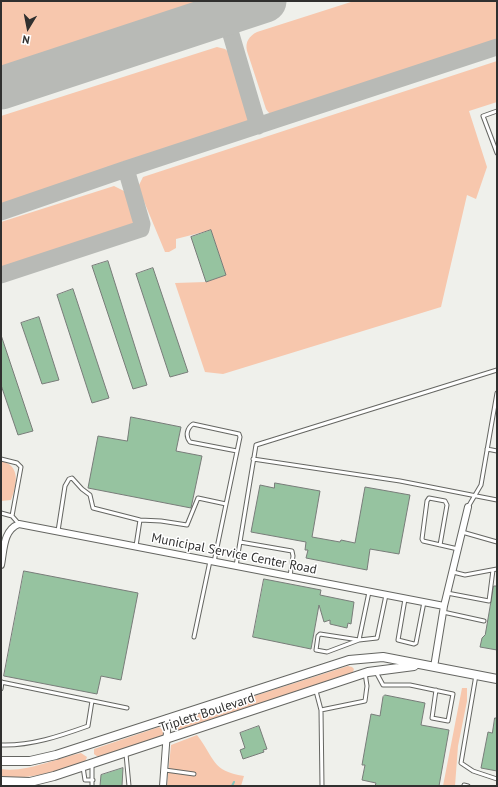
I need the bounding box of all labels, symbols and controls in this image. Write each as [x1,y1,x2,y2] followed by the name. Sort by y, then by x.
[8,8,48,48] north arrow
[21,32,31,47] text: N
[150,530,318,578] street label: Municipal Service Center Road
[157,690,257,736] street label: Triplett Boulevard

